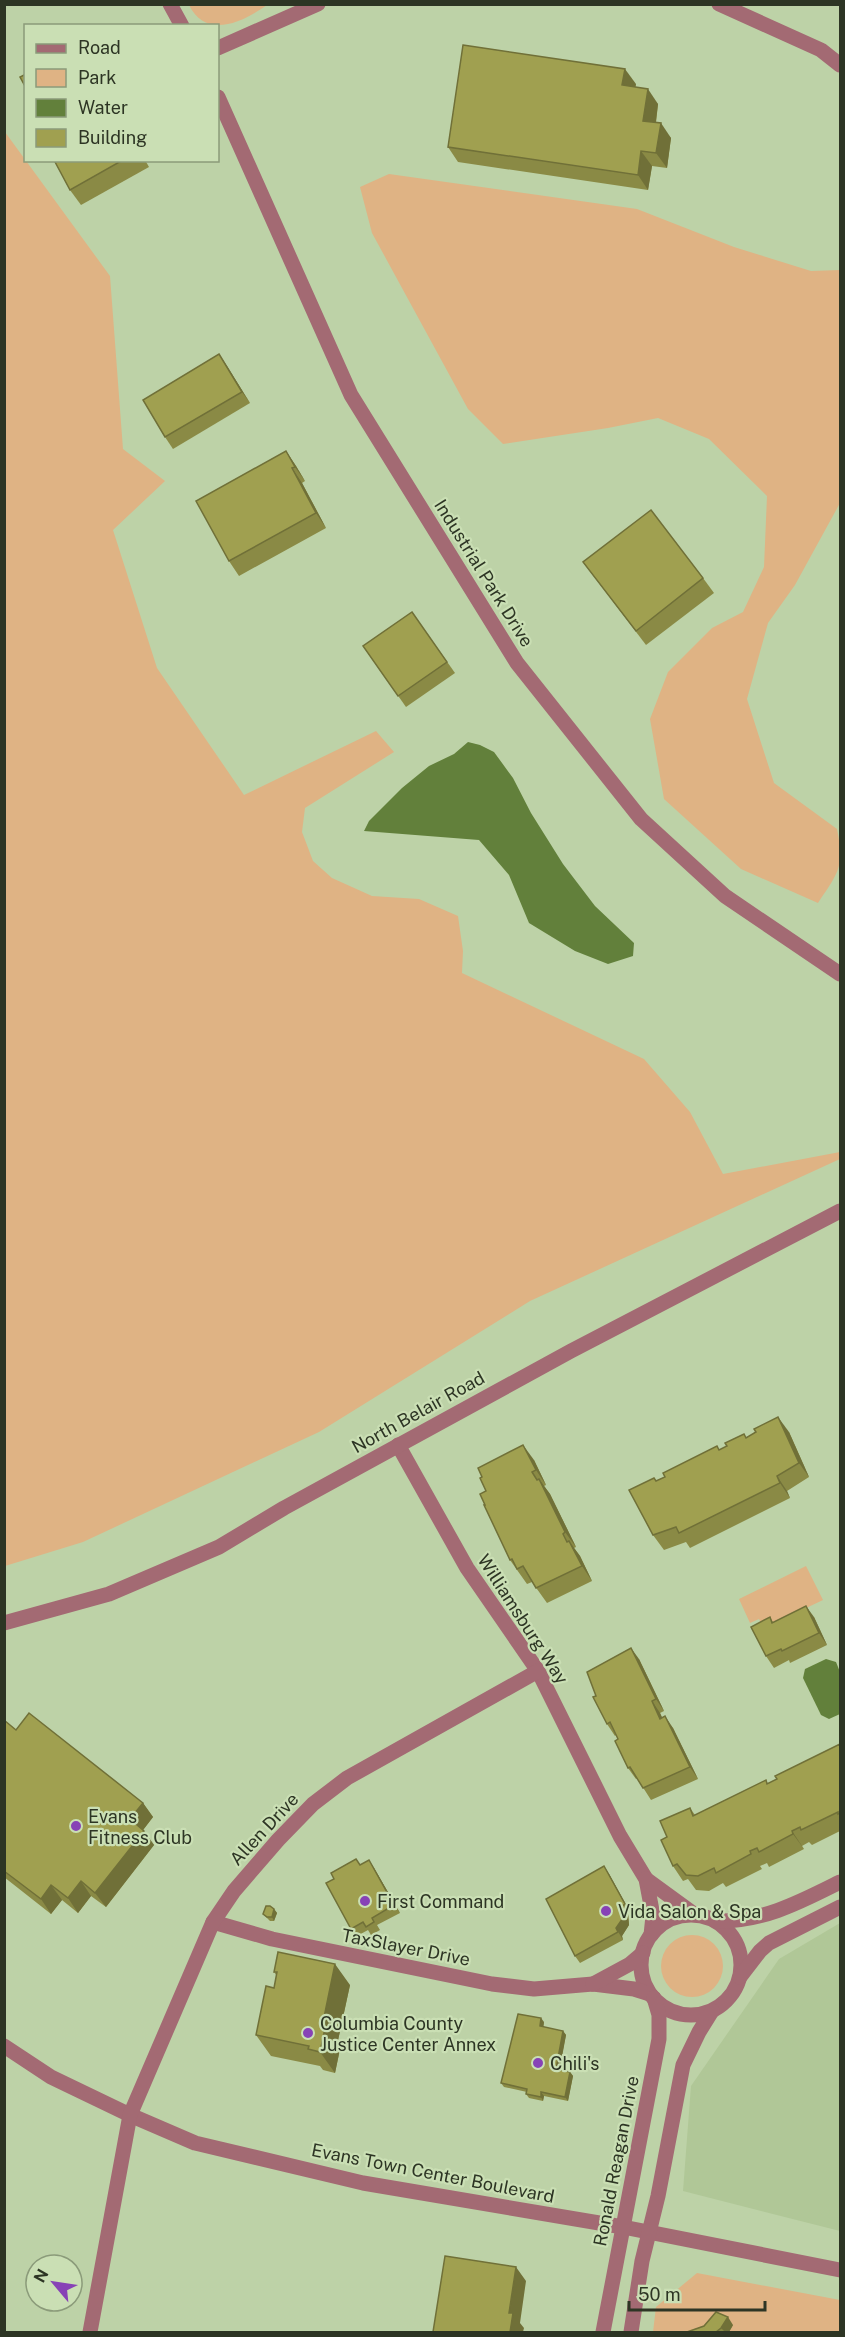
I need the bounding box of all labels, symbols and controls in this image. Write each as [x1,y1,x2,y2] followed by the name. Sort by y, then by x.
[24,24,219,162] legend
[78,37,121,58] text: Road
[78,67,116,88] text: Park
[78,97,128,118] text: Water
[78,127,147,148] text: Building
[430,495,538,651] street label: Industrial Park Drive
[348,1367,488,1457] street label: North Belair Road
[473,1550,573,1688] street label: Williamsburg Way
[225,1789,303,1869] street label: Allen Drive
[88,1806,192,1848] place label: Evans Fitness Club
[69,1819,83,1833] marker: Evans Fitness Club
[377,1891,504,1912] place label: First Command
[358,1894,372,1908] marker: First Command
[618,1901,761,1922] place label: Vida Salon & Spa
[599,1904,613,1918] marker: Vida Salon & Spa
[340,1924,472,1970] street label: TaxSlayer Drive
[320,2013,496,2055] place label: Columbia County Justice Center Annex
[301,2026,315,2040] marker: Columbia County Justice Center Annex
[550,2053,599,2074] place label: Chili's
[531,2056,545,2070] marker: Chili's
[589,2074,643,2248] street label: Ronald Reagan Drive
[310,2139,556,2207] street label: Evans Town Center Boulevard
[24,2253,84,2313] north arrow
[30,2266,53,2286] text: N
[629,2274,766,2312] scale bar
[638,2284,681,2305] text: 50 m

